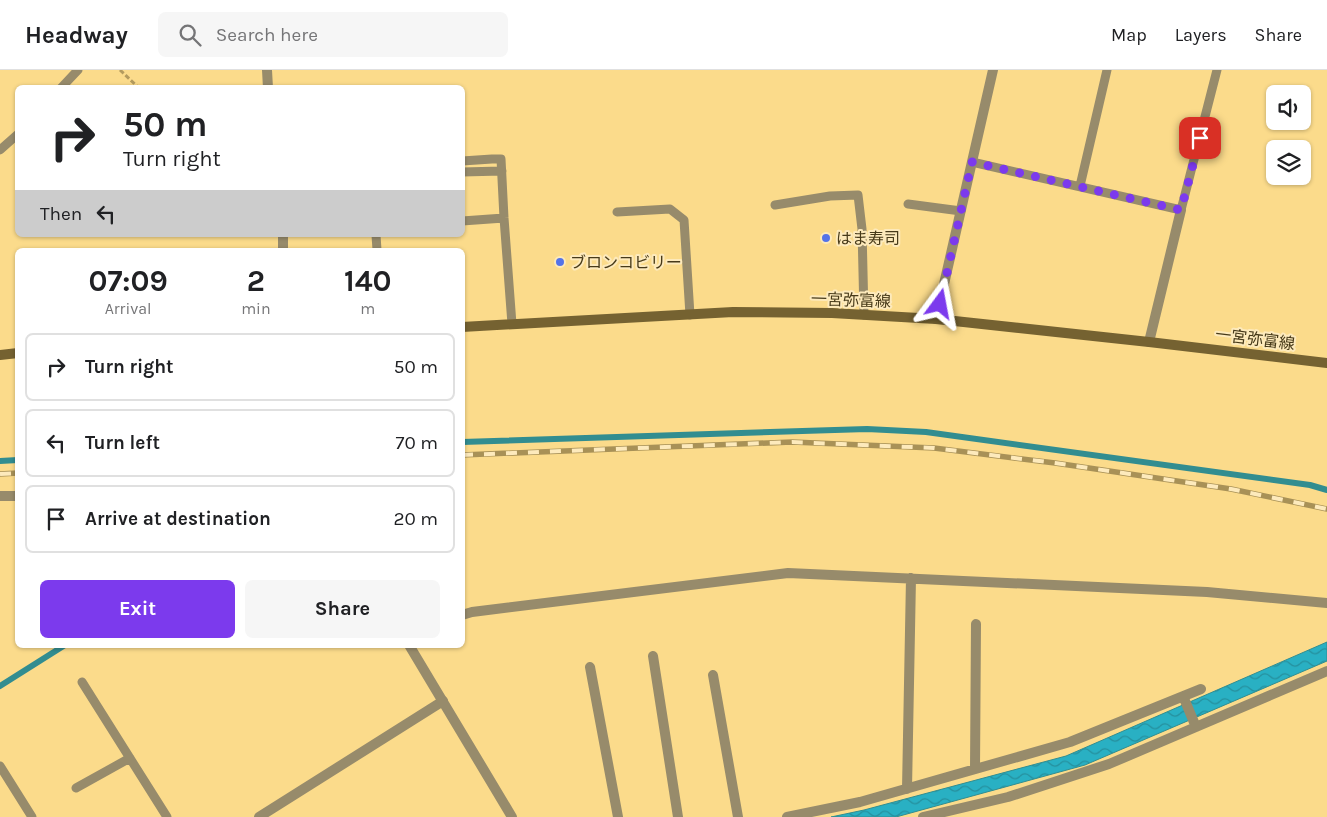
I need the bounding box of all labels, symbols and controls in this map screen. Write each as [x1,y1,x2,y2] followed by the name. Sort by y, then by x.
[158,12,508,57] search box
[25,21,128,49] text: Headway
[176,21,204,49] icon: search
[216,24,318,46] text: Search here
[1111,24,1147,46] text: Map
[1175,24,1227,46] text: Layers
[1255,24,1302,46] text: Share
[1266,85,1311,185] map controls
[1266,85,1311,130] button: sound
[123,104,208,145] text: 50 m
[40,105,105,170] icon: right
[1179,117,1221,159] pin
[1186,124,1214,152] icon: arrive
[1266,140,1311,185] button: layers
[123,146,221,172] text: Turn right
[92,200,120,228] icon: left
[40,203,82,225] text: Then
[836,229,900,248] place label: はま寿司
[820,232,832,244] marker: はま寿司
[570,253,682,272] place label: ブロンコビリー
[554,256,566,268] marker: ブロンコビリー
[88,263,168,299] text: 07:09
[247,263,265,299] text: 2
[344,263,392,299] text: 140
[913,277,965,329] position arrow
[811,289,891,311] street label: 一宮弥富線
[105,299,152,318] text: Arrival
[241,299,271,318] text: min
[360,299,375,318] text: m
[1214,325,1296,353] street label: 一宮弥富線
[42,353,70,381] icon: right
[85,356,174,378] text: Turn right
[394,356,438,378] text: 50 m
[42,429,70,457] icon: left
[85,432,160,454] text: Turn left
[396,432,438,454] text: 70 m
[42,505,70,533] icon: arrive
[85,508,271,530] text: Arrive at destination
[393,508,438,530] text: 20 m
[40,580,235,638] button: Exit
[245,580,440,638] button: Share

